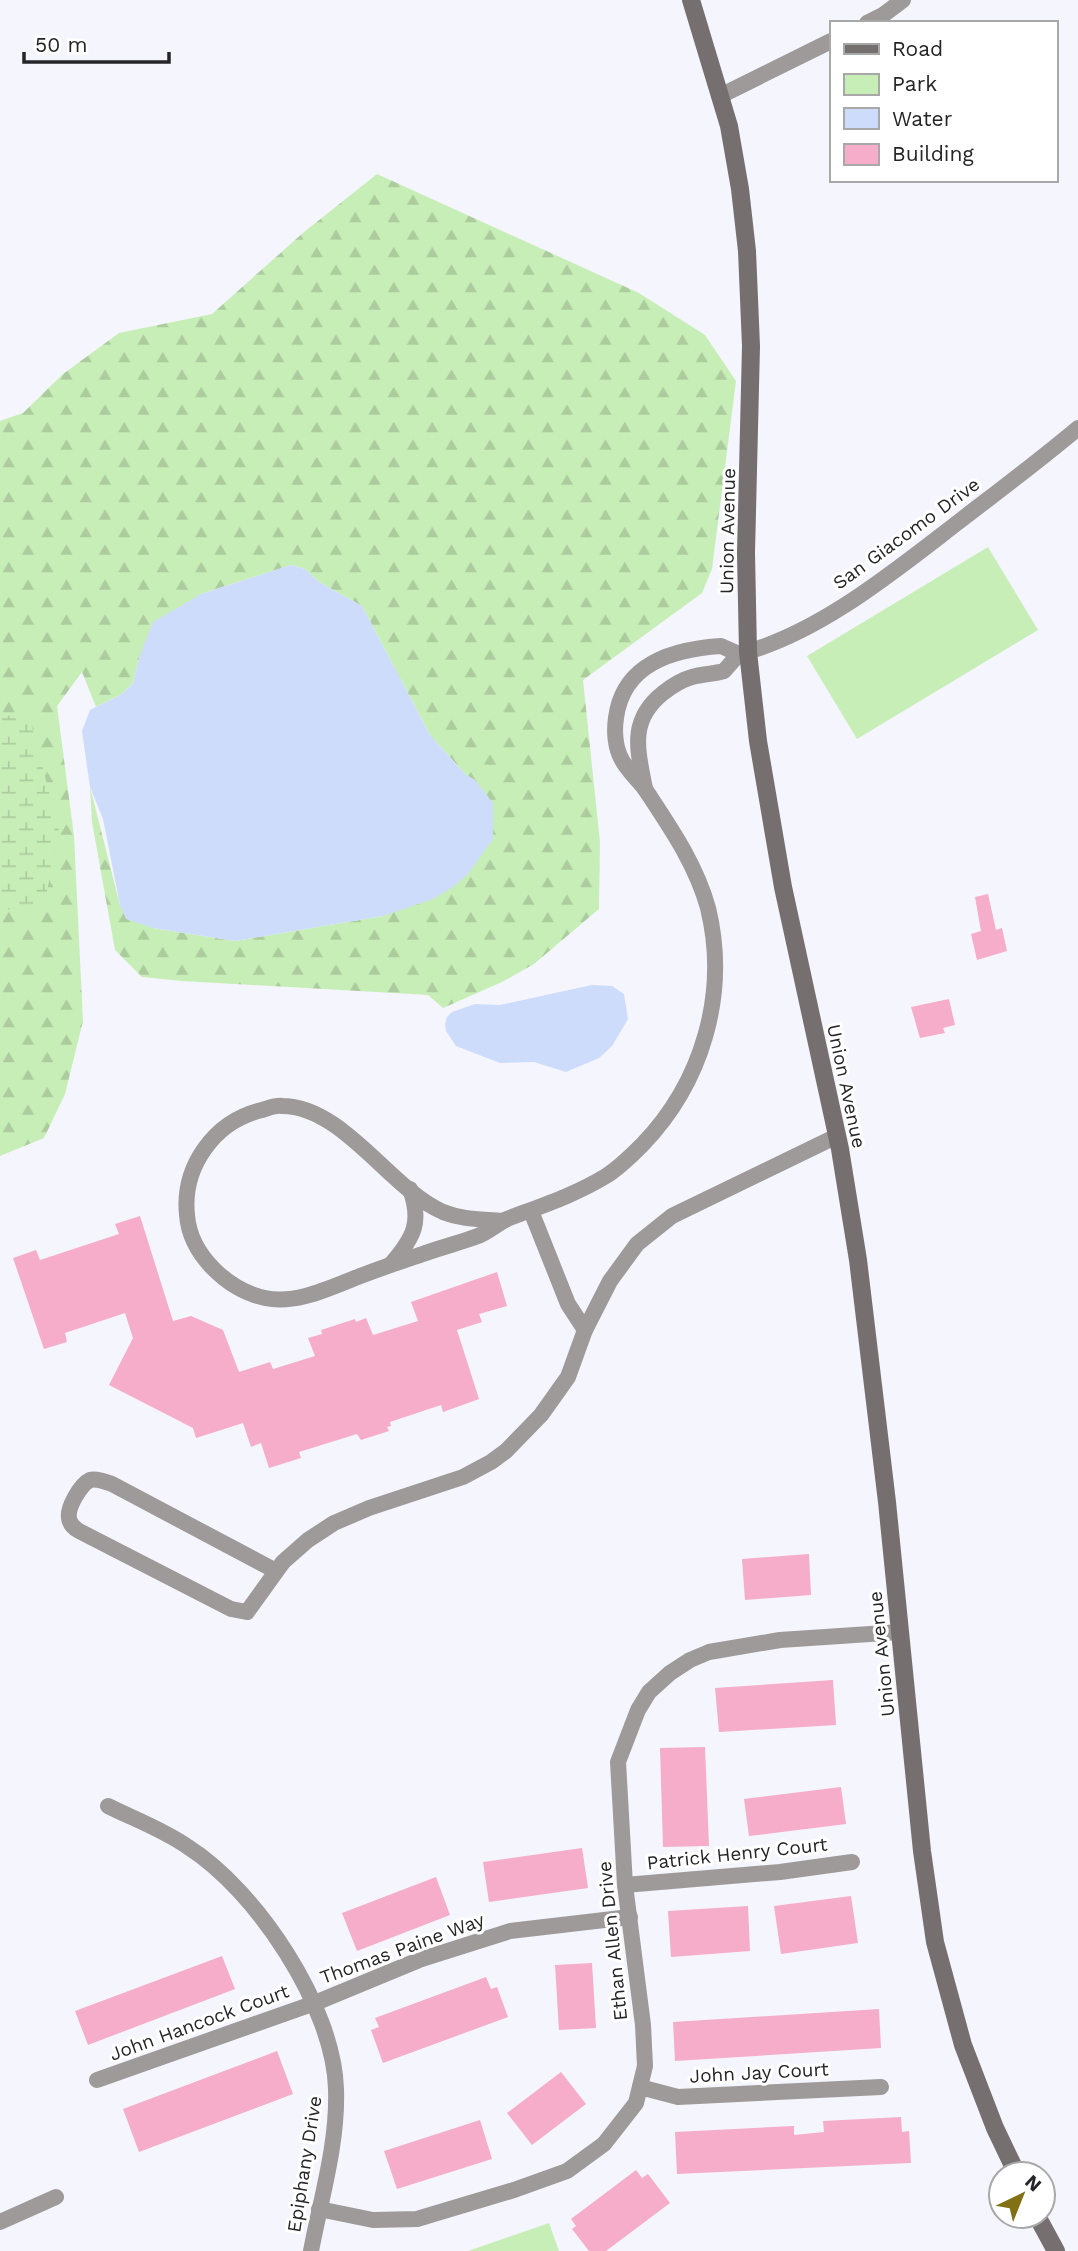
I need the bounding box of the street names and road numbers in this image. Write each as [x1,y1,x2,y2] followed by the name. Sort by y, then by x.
[715,468,740,594] street label: Union Avenue
[828,472,984,594] street label: San Giacomo Drive
[822,1022,871,1150] street label: Union Avenue
[863,1590,900,1718] street label: Union Avenue
[646,1833,829,1874] street label: Patrick Henry Court
[593,1860,632,2022] street label: Ethan Allen Drive
[317,1908,488,1989] street label: Thomas Paine Way
[106,1979,292,2066] street label: John Hancock Court
[689,2057,829,2088] street label: John Jay Court
[282,2094,327,2234] street label: Epiphany Drive

